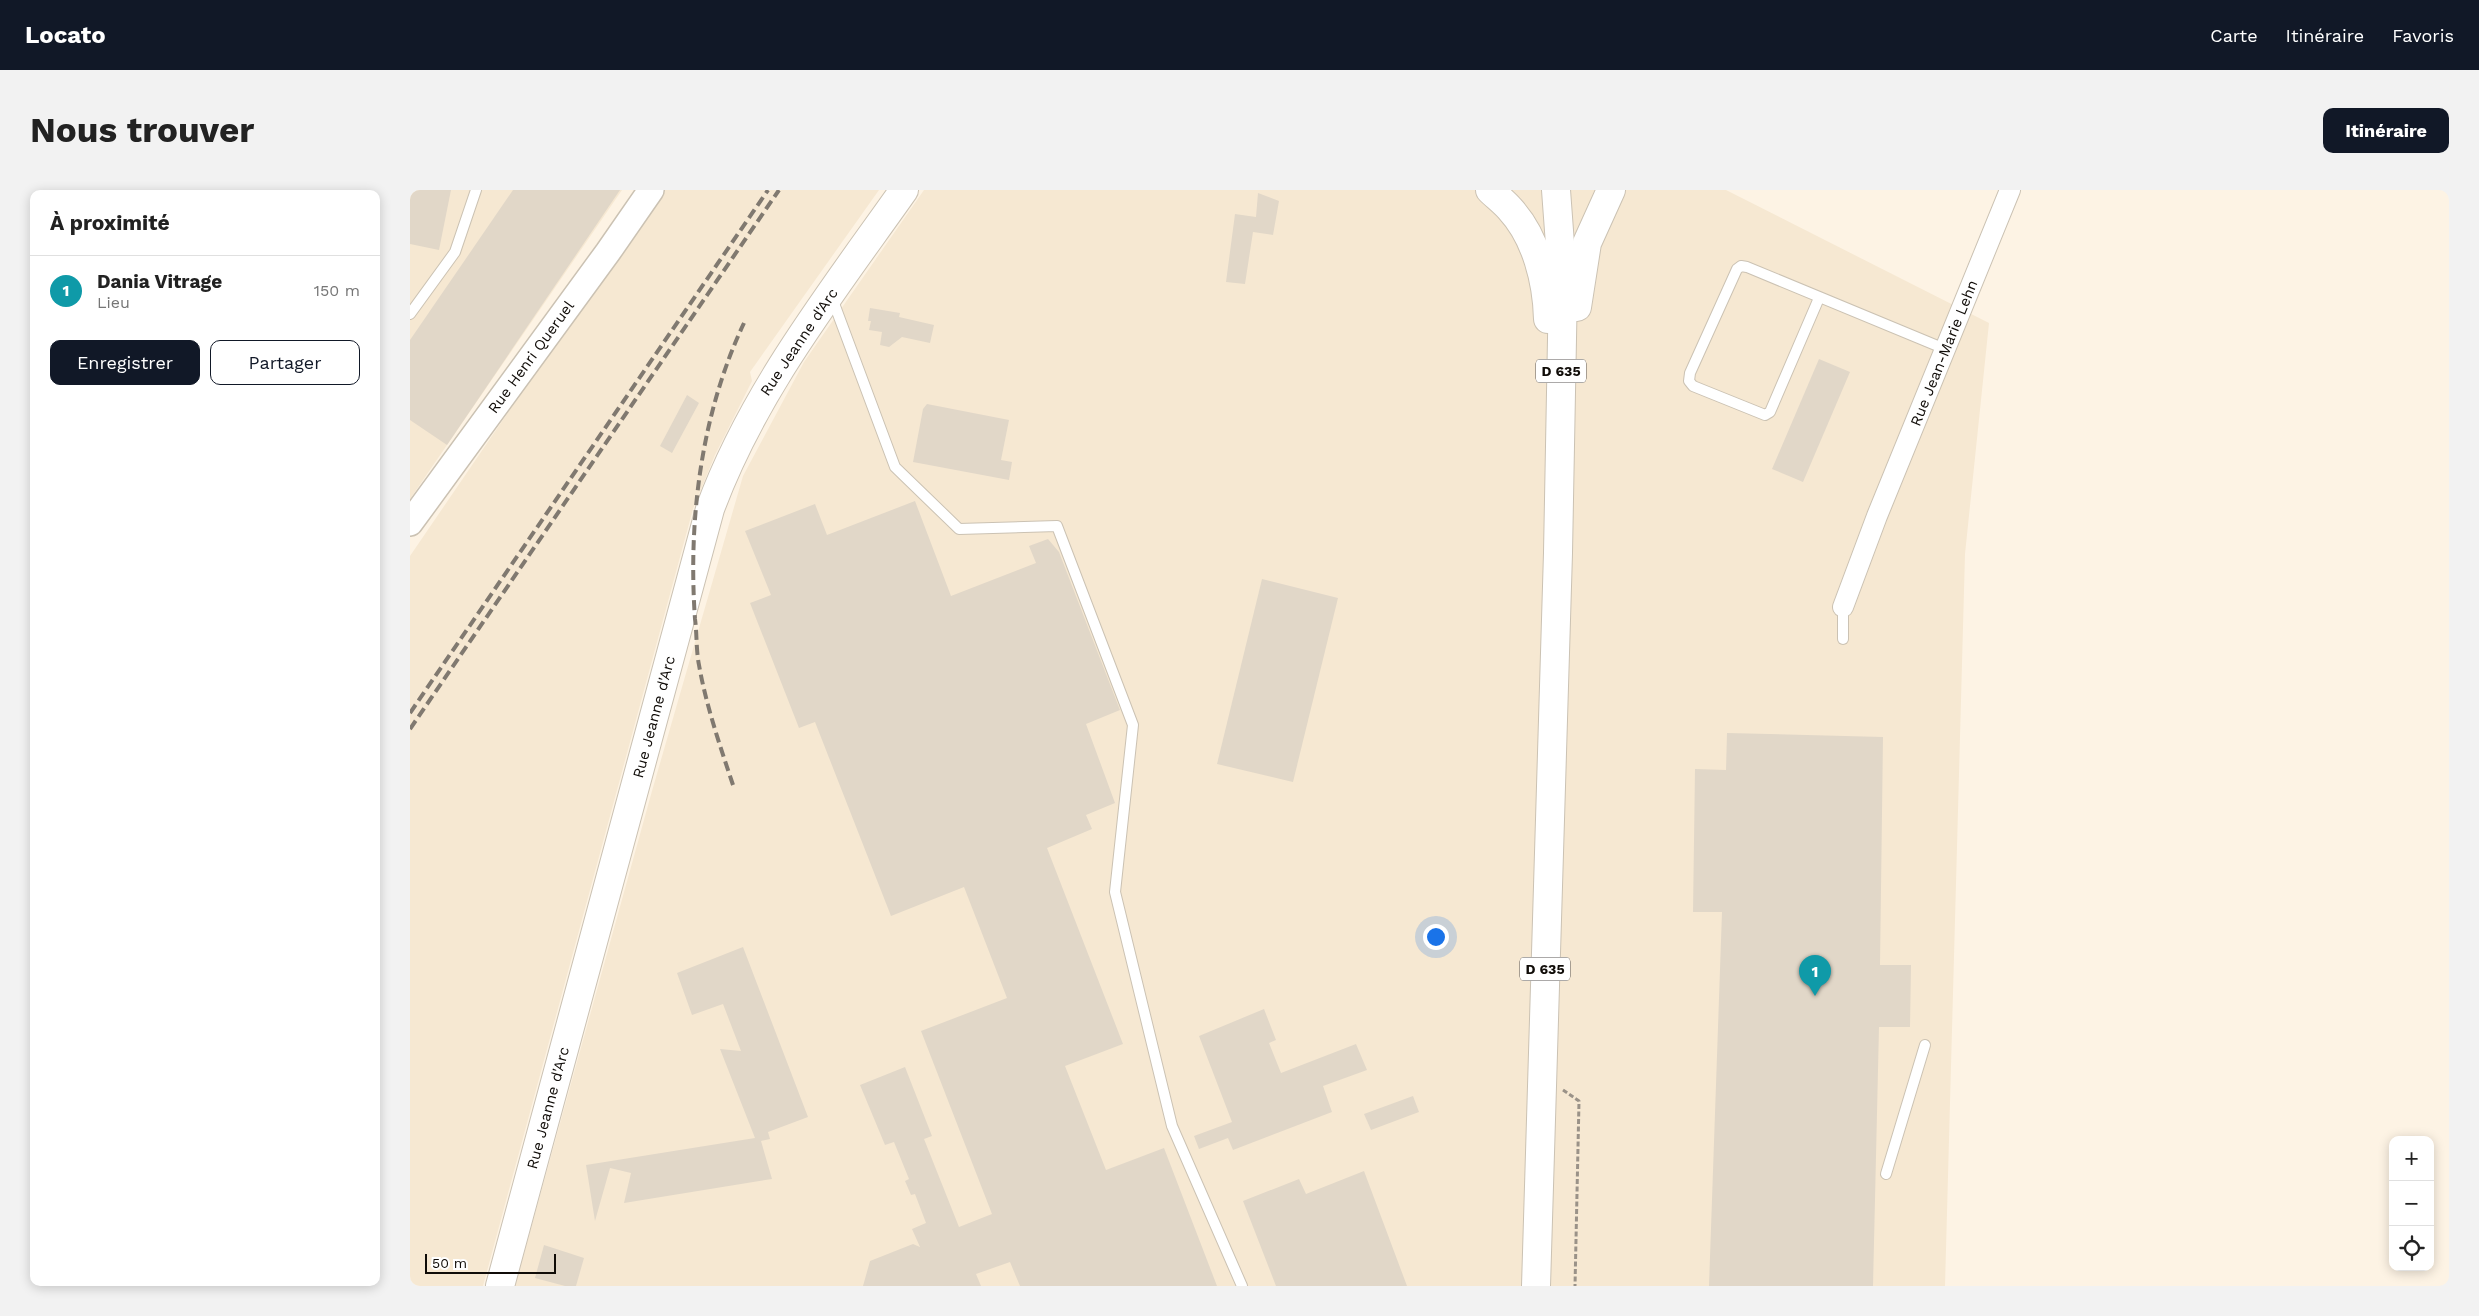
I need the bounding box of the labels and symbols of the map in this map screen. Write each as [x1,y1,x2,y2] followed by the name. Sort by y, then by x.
[1906,277,1982,429] street label: Rue Jean-Marie Lehn
[756,285,842,399] street label: Rue Jeanne d'Arc
[484,297,578,417] street label: Rue Henri Queruel
[1536,360,1586,382] road number: D 635
[629,654,679,780] street label: Rue Jeanne d'Arc
[1423,924,1449,950] your location
[1799,955,1831,996] pin: 1
[1520,958,1570,981] road number: D 635
[523,1045,573,1171] street label: Rue Jeanne d'Arc
[425,1251,556,1274] scale bar

